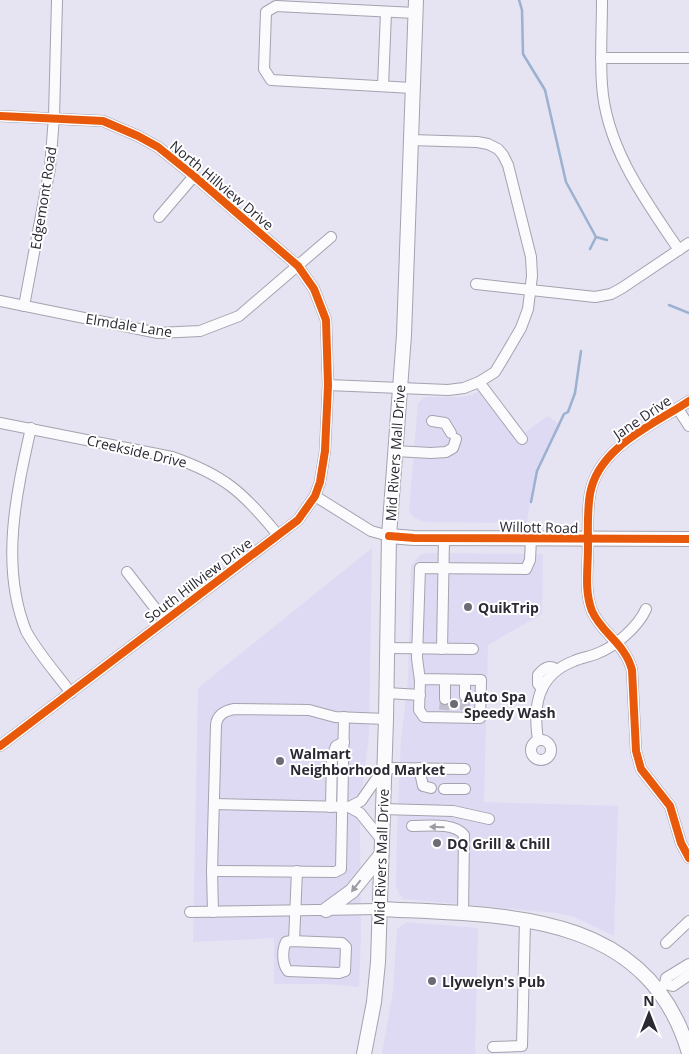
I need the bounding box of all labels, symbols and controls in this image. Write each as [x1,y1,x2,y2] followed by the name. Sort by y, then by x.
[166,136,278,234] street label: North Hillview Drive
[25,145,61,251] street label: Edgemont Road
[84,309,174,341] street label: Elmdale Lane
[381,384,409,522] street label: Mid Rivers Mall Drive
[608,391,675,444] street label: Jane Drive
[85,430,189,472] street label: Creekside Drive
[499,517,579,537] street label: Willott Road
[140,533,256,627] street label: South Hillview Drive
[478,598,539,617] place label: QuikTrip
[462,601,474,613] marker: QuikTrip
[464,687,556,722] place label: Auto Spa Speedy Wash
[448,698,460,710] marker: Auto Spa Speedy Wash
[290,744,445,779] place label: Walmart Neighborhood Market
[274,755,286,767] marker: Walmart Neighborhood Market
[369,788,393,926] street label: Mid Rivers Mall Drive
[429,822,445,830] one-way arrow
[447,834,550,853] place label: DQ Grill & Chill
[431,837,443,849] marker: DQ Grill & Chill
[351,879,362,892] one-way arrow
[442,972,545,991] place label: Llywelyn's Pub
[426,975,438,987] marker: Llywelyn's Pub
[624,989,674,1039] north arrow
[643,991,655,1010] text: N

